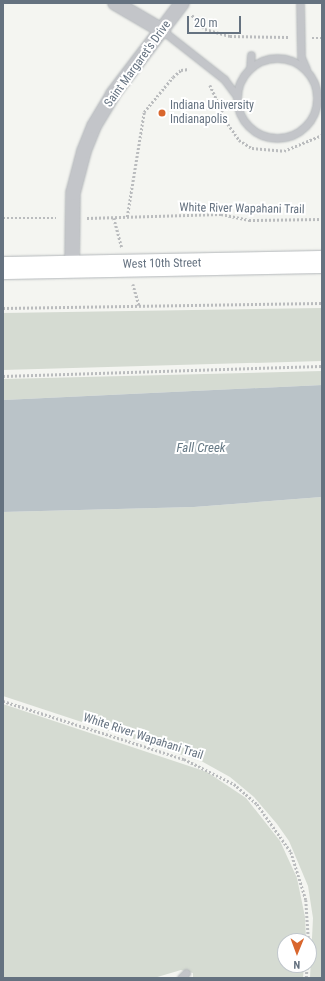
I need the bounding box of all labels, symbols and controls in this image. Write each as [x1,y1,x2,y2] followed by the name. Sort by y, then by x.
[189,8,243,34] scale bar
[194,16,218,30] text: 20 m
[102,18,174,110] street label: Saint Margaret's Drive
[170,99,254,127] place label: Indiana University Indianapolis
[157,108,167,118] marker: Indiana University Indianapolis
[179,201,305,217] street label: White River Wapahani Trail
[123,256,201,272] street label: West 10th Street
[176,440,226,456] water label: Fall Creek
[81,711,205,763] street label: White River Wapahani Trail
[277,933,317,973] north arrow
[293,958,300,971] text: N

